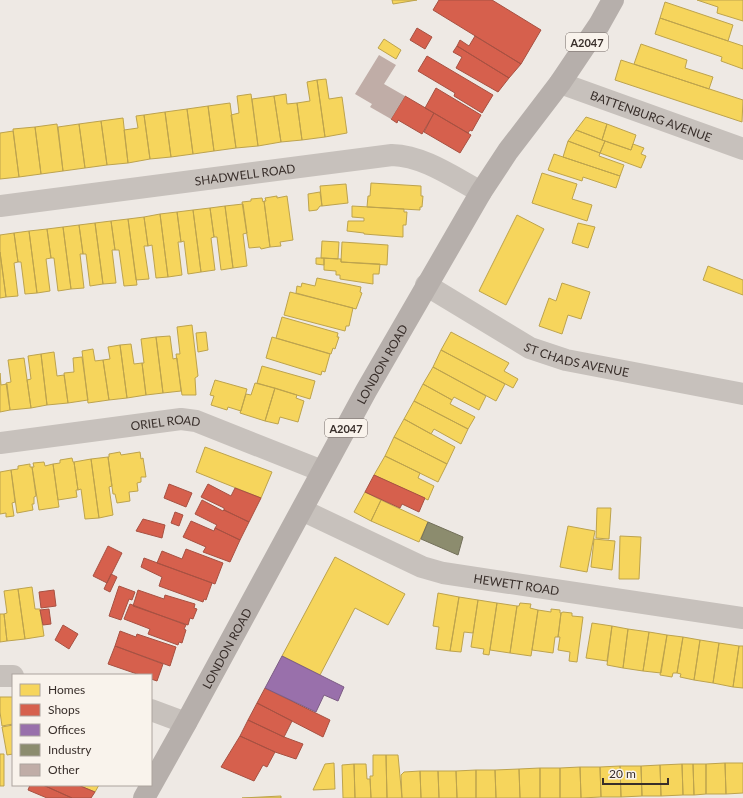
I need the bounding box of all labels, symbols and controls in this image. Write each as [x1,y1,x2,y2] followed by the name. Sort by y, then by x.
[566,33,608,51] road number: A2047
[588,87,714,145] street label: BATTENBURG AVENUE
[194,160,296,188] street label: SHADWELL ROAD
[353,321,411,406] street label: LONDON ROAD
[522,339,631,379] street label: ST CHADS AVENUE
[130,411,201,433] street label: ORIEL ROAD
[325,419,367,437] road number: A2047
[473,570,560,598] street label: HEWETT ROAD
[199,605,254,691] street label: LONDON ROAD
[12,674,152,786] legend
[48,682,85,697] text: Homes
[48,702,80,717] text: Shops
[48,722,85,737] text: Offices
[48,742,92,757] text: Industry
[603,760,668,786] scale bar
[48,762,80,777] text: Other
[609,766,636,781] text: 20 m

